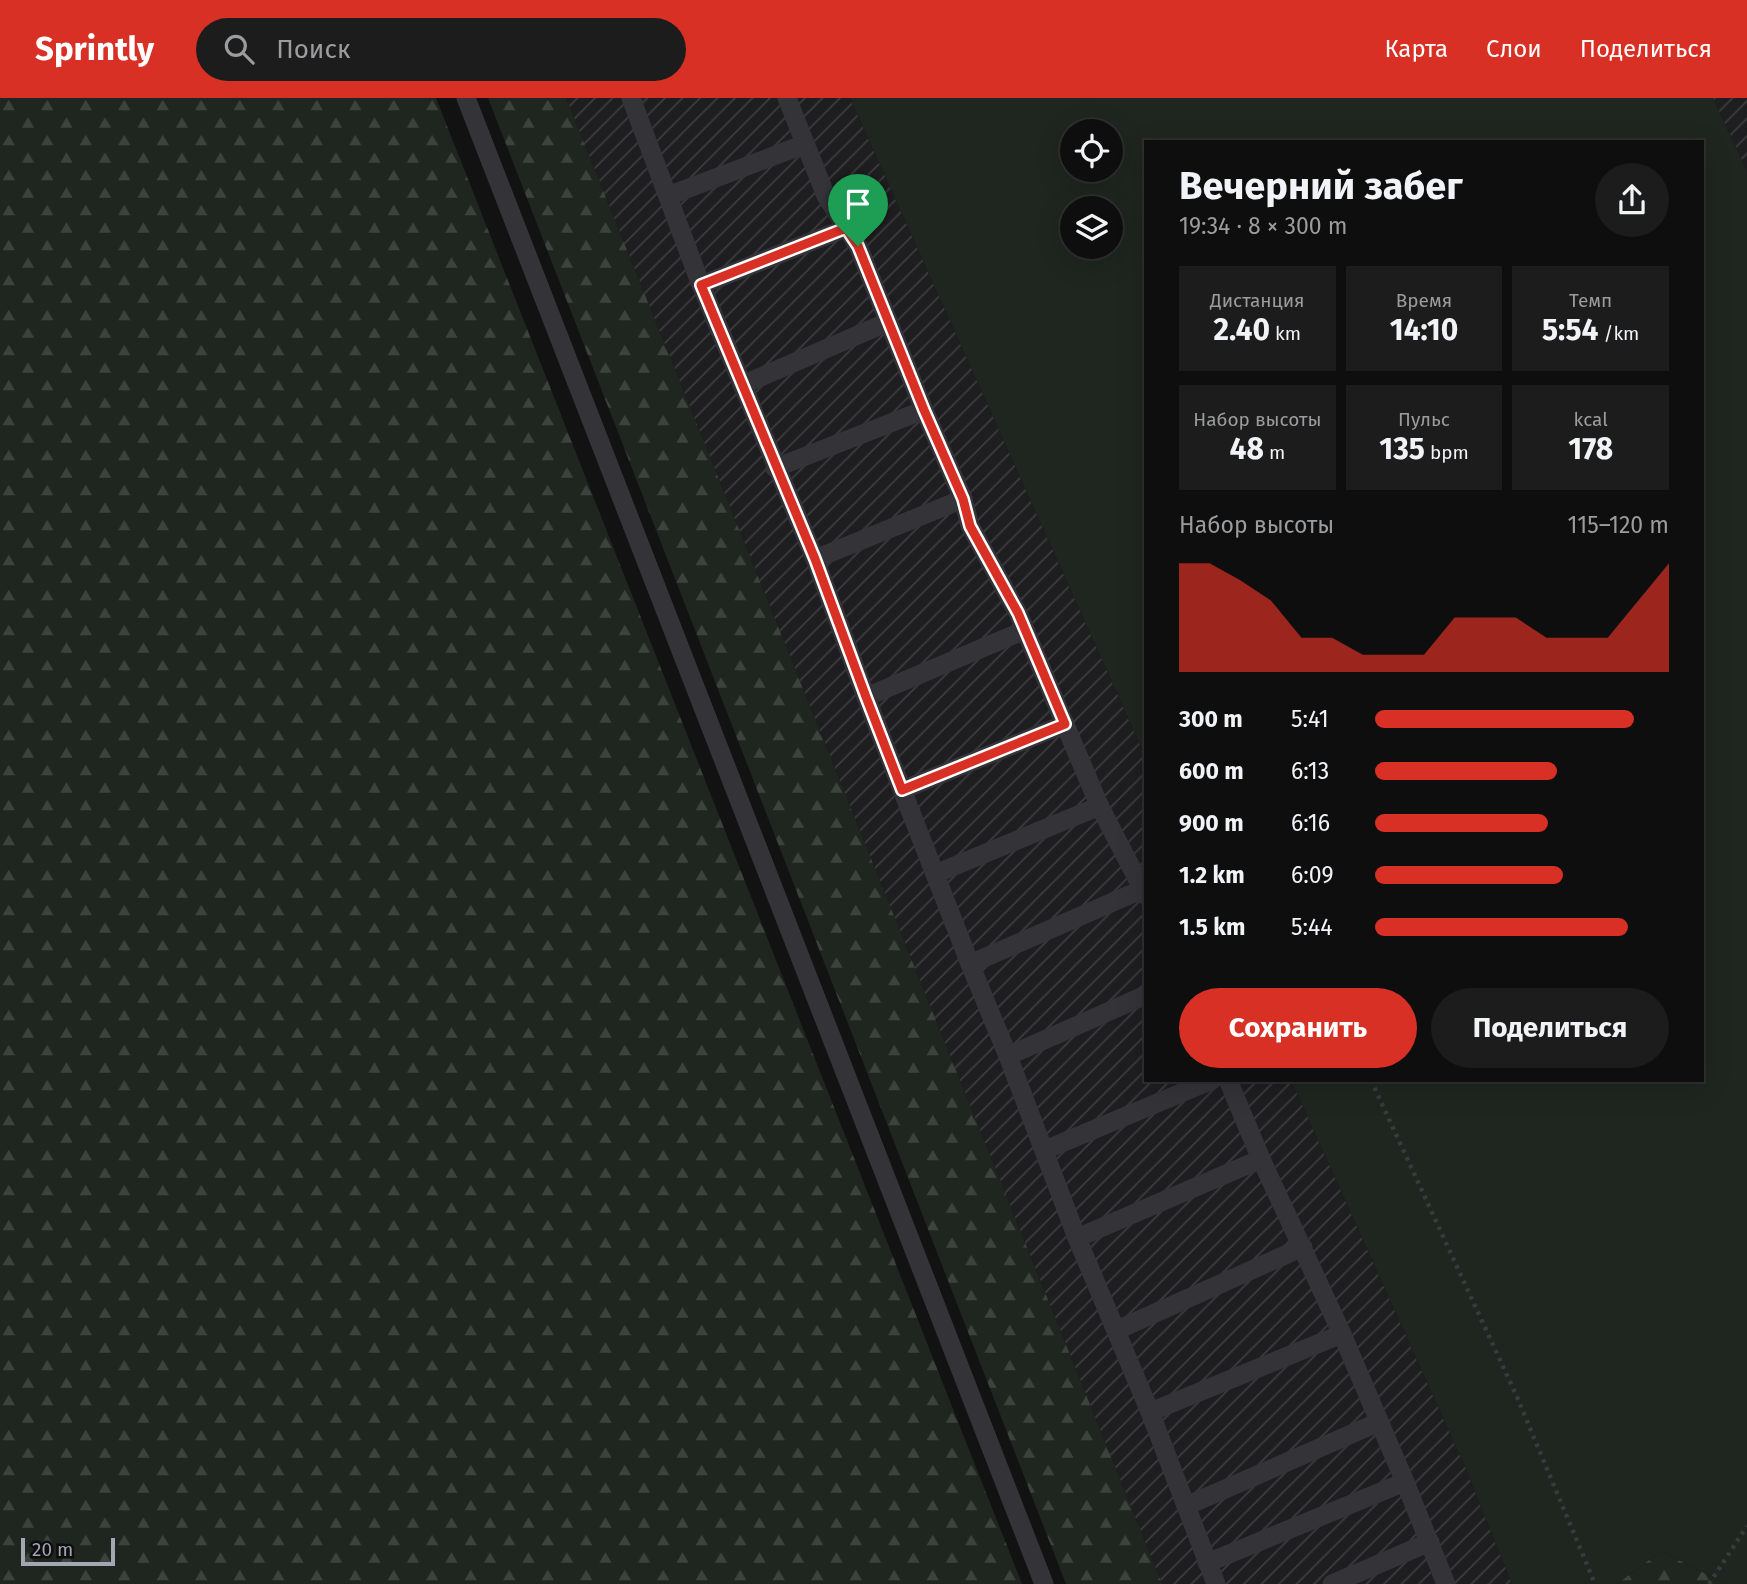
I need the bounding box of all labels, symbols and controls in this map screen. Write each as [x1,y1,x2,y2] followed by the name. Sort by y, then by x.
[196,18,686,81] search box
[35,29,154,69] text: Sprintly
[220,30,258,68] icon: search
[276,34,350,65] text: Поиск
[1384,35,1448,63] text: Карта
[1486,35,1542,63] text: Слои
[1580,35,1712,63] text: Поделиться
[1060,119,1123,259] map controls
[1060,119,1123,182] button: locate
[1179,163,1463,209] text: Вечерний забег
[1595,163,1669,237] button: share
[828,174,888,246] pin
[839,185,877,223] icon: arrive
[1060,196,1123,259] button: layers
[1179,212,1347,240] text: 19:34 · 8 × 300 m
[1210,289,1305,312] text: Дистанция
[1396,289,1452,312] text: Время
[1569,289,1612,312] text: Темп
[1214,312,1270,348] text: 2.40
[1390,312,1458,348] text: 14:10
[1542,312,1598,348] text: 5:54
[1270,322,1301,345] text: km
[1598,322,1639,345] text: /km
[1193,408,1321,431] text: Набор высоты
[1398,408,1450,431] text: Пульс
[1574,408,1608,431] text: kcal
[1229,431,1264,467] text: 48
[1379,431,1425,467] text: 135
[1568,431,1613,467] text: 178
[1264,441,1285,464] text: m
[1425,441,1469,464] text: bpm
[1179,511,1334,539] text: Набор высоты
[1568,511,1669,539] text: 115–120 m
[1179,705,1243,733] text: 300 m
[1291,705,1329,733] text: 5:41
[1179,757,1244,785] text: 600 m
[1291,757,1329,785] text: 6:13
[1179,809,1244,837] text: 900 m
[1291,809,1330,837] text: 6:16
[1179,861,1245,889] text: 1.2 km
[1291,861,1333,889] text: 6:09
[1179,913,1245,941] text: 1.5 km
[1291,913,1332,941] text: 5:44
[1179,988,1417,1068] button: Сохранить
[1431,988,1669,1068] button: Поделиться
[21,1535,116,1567] scale bar
[32,1538,73,1561] text: 20 m

